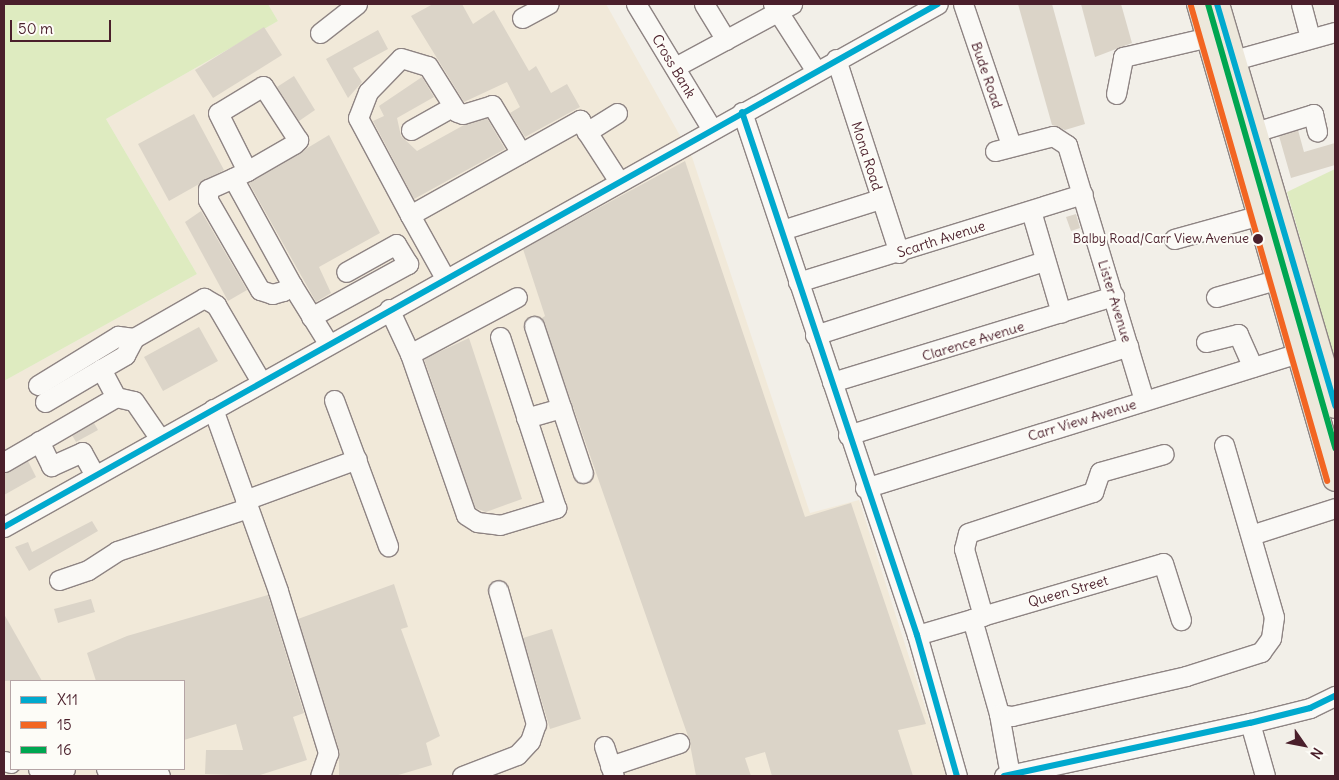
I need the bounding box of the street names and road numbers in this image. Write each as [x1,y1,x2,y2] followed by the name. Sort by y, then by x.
[648,31,700,101] street label: Cross Bank
[968,40,1006,110] street label: Bude Road
[848,119,886,193] street label: Mona Road
[895,217,987,261] street label: Scarth Avenue
[1095,258,1135,344] street label: Lister Avenue
[920,317,1026,365] street label: Clarence Avenue
[1026,396,1138,444] street label: Carr View Avenue
[1026,572,1110,610] street label: Queen Street

